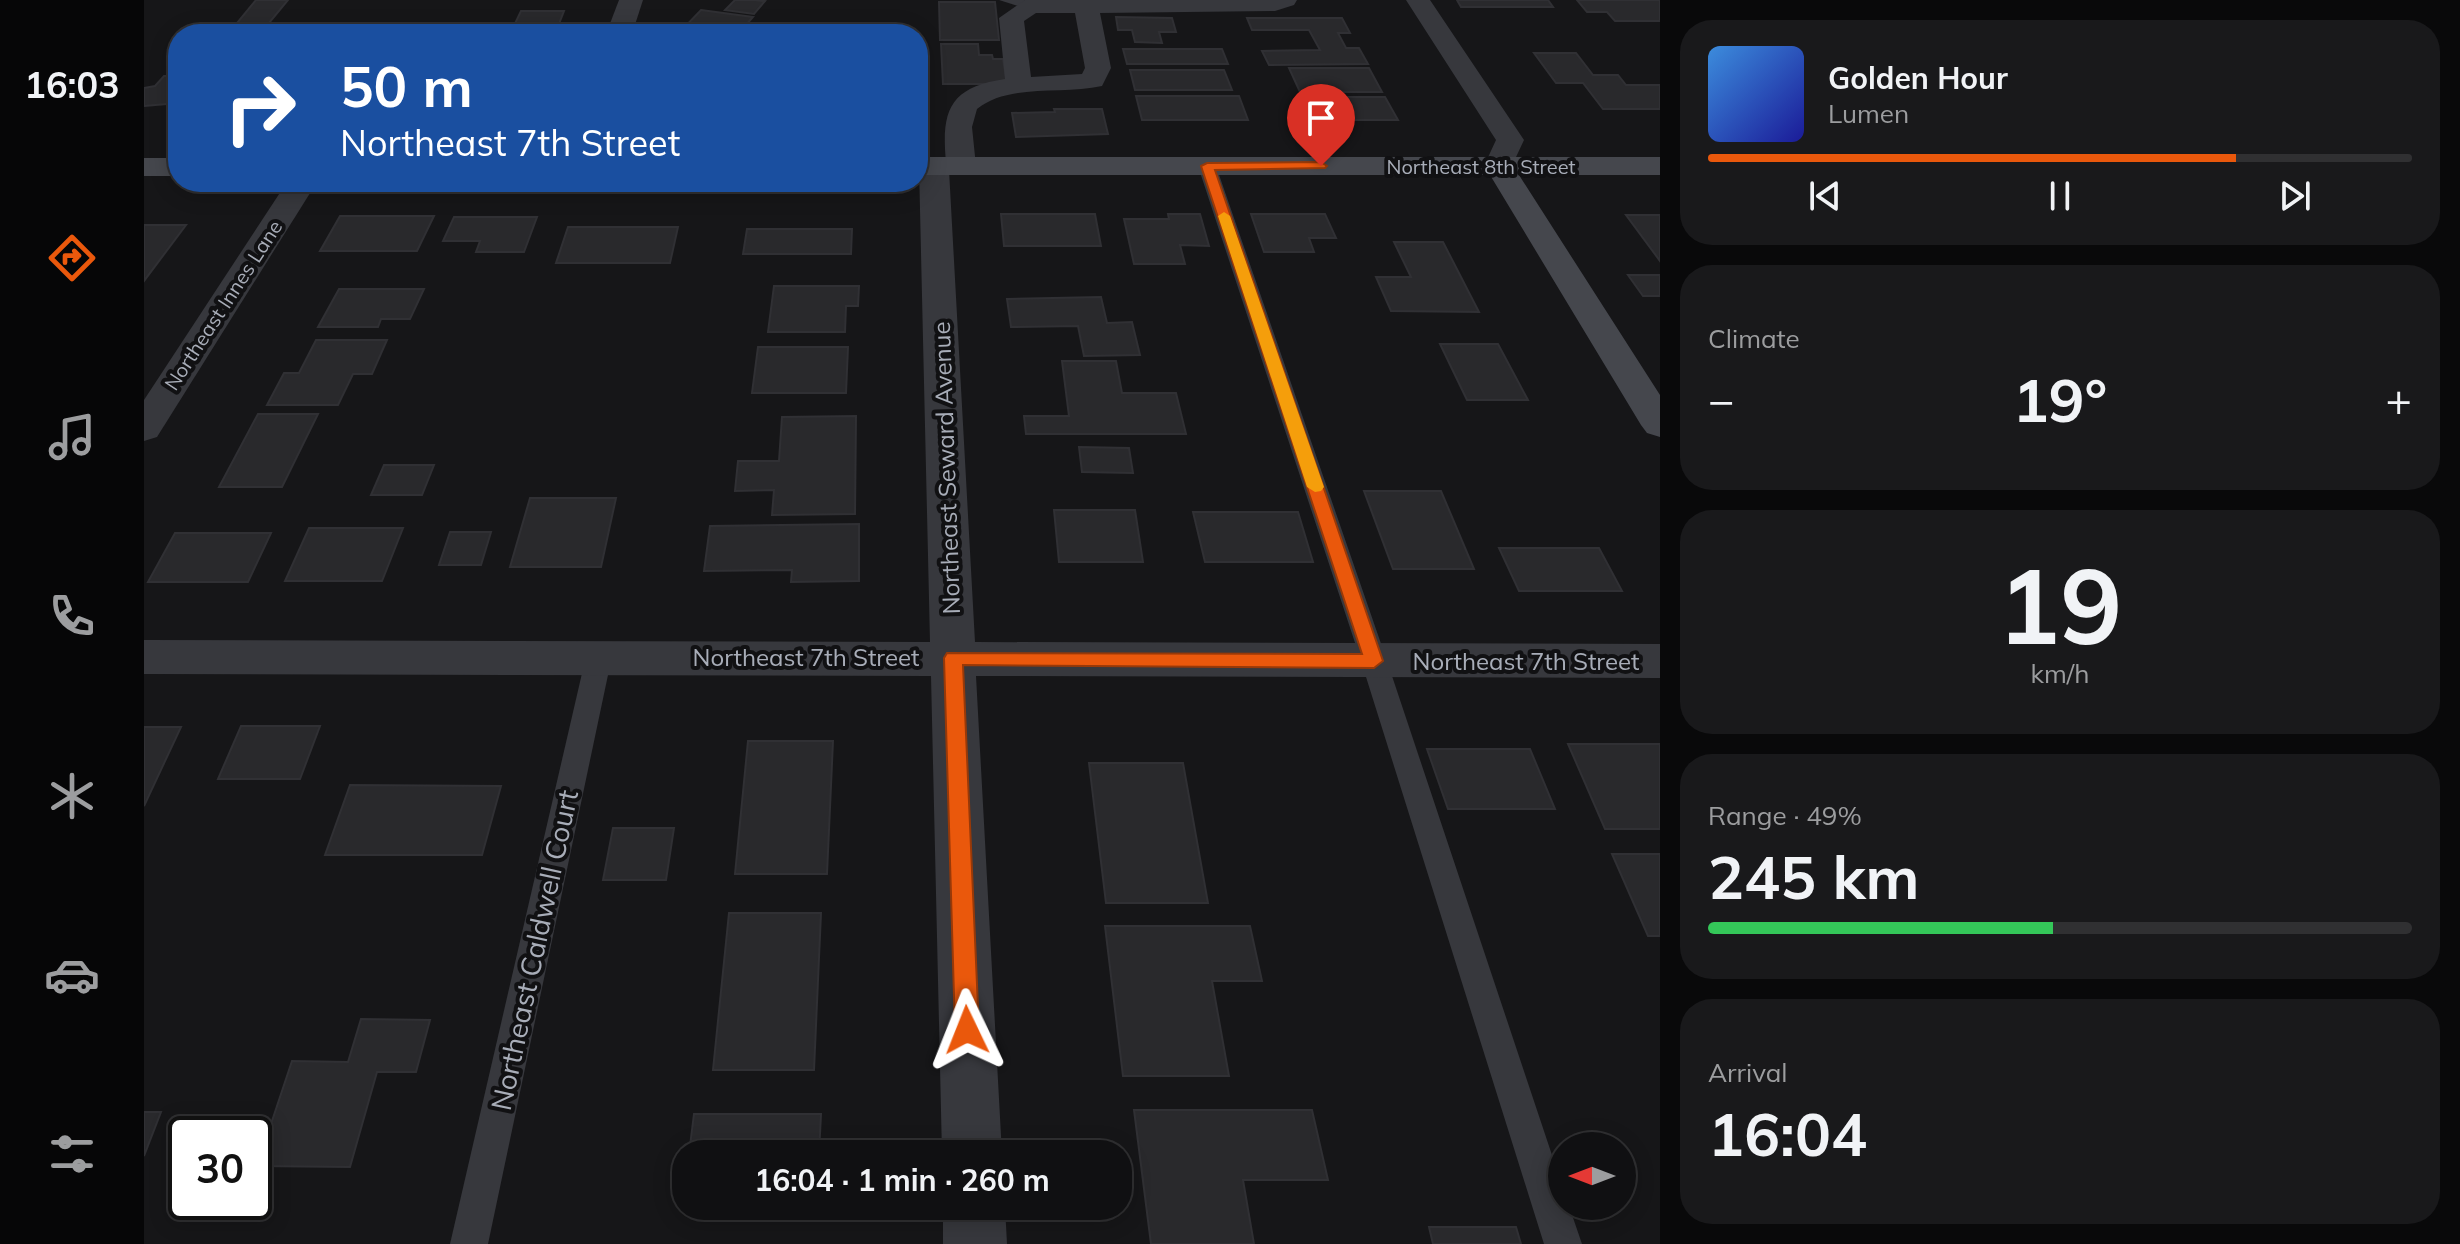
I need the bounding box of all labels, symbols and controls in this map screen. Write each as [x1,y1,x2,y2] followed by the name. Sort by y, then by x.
[340,51,473,121] text: 50 m
[208,56,312,160] icon: right
[1828,59,2008,97] text: Golden Hour
[24,62,120,107] text: 16:03
[1287,84,1355,166] pin
[1299,96,1343,140] icon: arrive
[1828,97,1909,130] text: Lumen
[340,120,680,165] text: Northeast 7th Street
[1386,154,1576,179] street label: Northeast 8th Street
[1803,174,1847,218] icon: previous
[2038,174,2082,218] icon: pause
[2273,174,2317,218] icon: next
[159,215,287,395] street label: Northeast Innes Lane
[44,230,100,286] icon: directions
[926,321,966,615] street label: Northeast Seward Avenue
[1708,322,1800,355] text: Climate
[2013,362,2107,437] text: 19°
[1708,372,1734,427] text: −
[2386,372,2412,427] text: +
[44,409,100,465] icon: music
[1998,539,2122,670] text: 19
[44,588,100,644] icon: phone
[693,642,919,672] street label: Northeast 7th Street
[1413,646,1639,676] street label: Northeast 7th Street
[2031,657,2089,690] text: km/h
[44,768,100,824] icon: climate
[483,786,585,1114] street label: Northeast Caldwell Court
[1708,799,1862,832] text: Range · 49%
[1708,839,1920,914] text: 245 km
[44,947,100,1003] icon: car
[925,988,1009,1072] position arrow
[1708,1056,1788,1089] text: Arrival
[1708,1096,1867,1171] text: 16:04
[168,1116,272,1220] speed limit sign: 30
[44,1126,100,1182] icon: filters
[1548,1132,1636,1220] north arrow
[1548,1132,1636,1220] map controls
[754,1161,1050,1199] text: 16:04 · 1 min · 260 m

